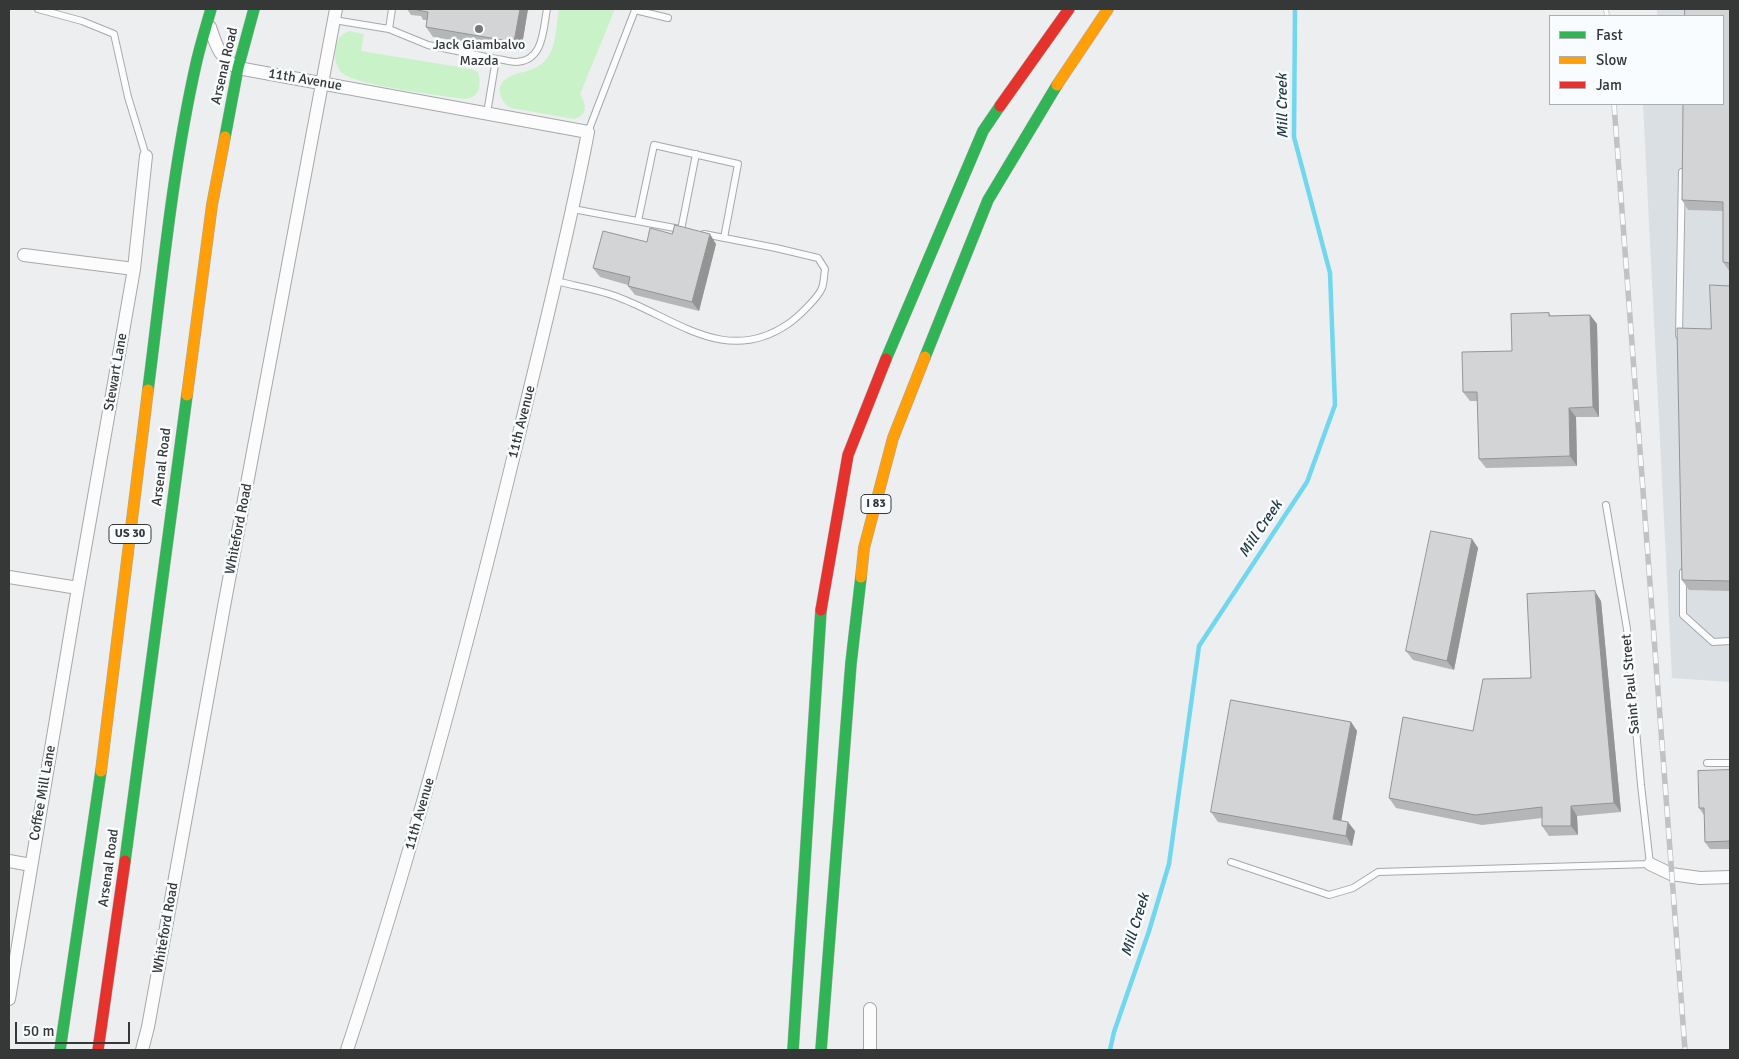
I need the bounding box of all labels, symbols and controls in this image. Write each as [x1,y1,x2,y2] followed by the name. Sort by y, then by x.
[1549,15,1724,105] legend
[473,23,485,35] marker: Jack Giambalvo Mazda
[208,26,242,106] street label: Arsenal Road
[1596,26,1623,44] text: Fast
[433,37,525,70] place label: Jack Giambalvo Mazda
[1596,51,1627,69] text: Slow
[267,65,343,95] street label: 11th Avenue
[1273,73,1293,139] water label: Mill Creek
[1596,76,1622,94] text: Jam
[101,332,131,412] street label: Stewart Lane
[505,384,539,460] street label: 11th Avenue
[149,427,175,507] street label: Arsenal Road
[222,482,256,576] street label: Whiteford Road
[861,494,891,514] road number: I 83
[1235,497,1287,561] water label: Mill Creek
[109,524,151,544] road number: US 30
[1618,633,1644,735] street label: Saint Paul Street
[26,744,60,842] street label: Coffee Mill Lane
[402,776,438,852] street label: 11th Avenue
[95,828,123,908] street label: Arsenal Road
[150,881,182,975] street label: Whiteford Road
[1118,891,1154,959] water label: Mill Creek
[18,1012,132,1044] scale bar
[23,1022,54,1040] text: 50 m

